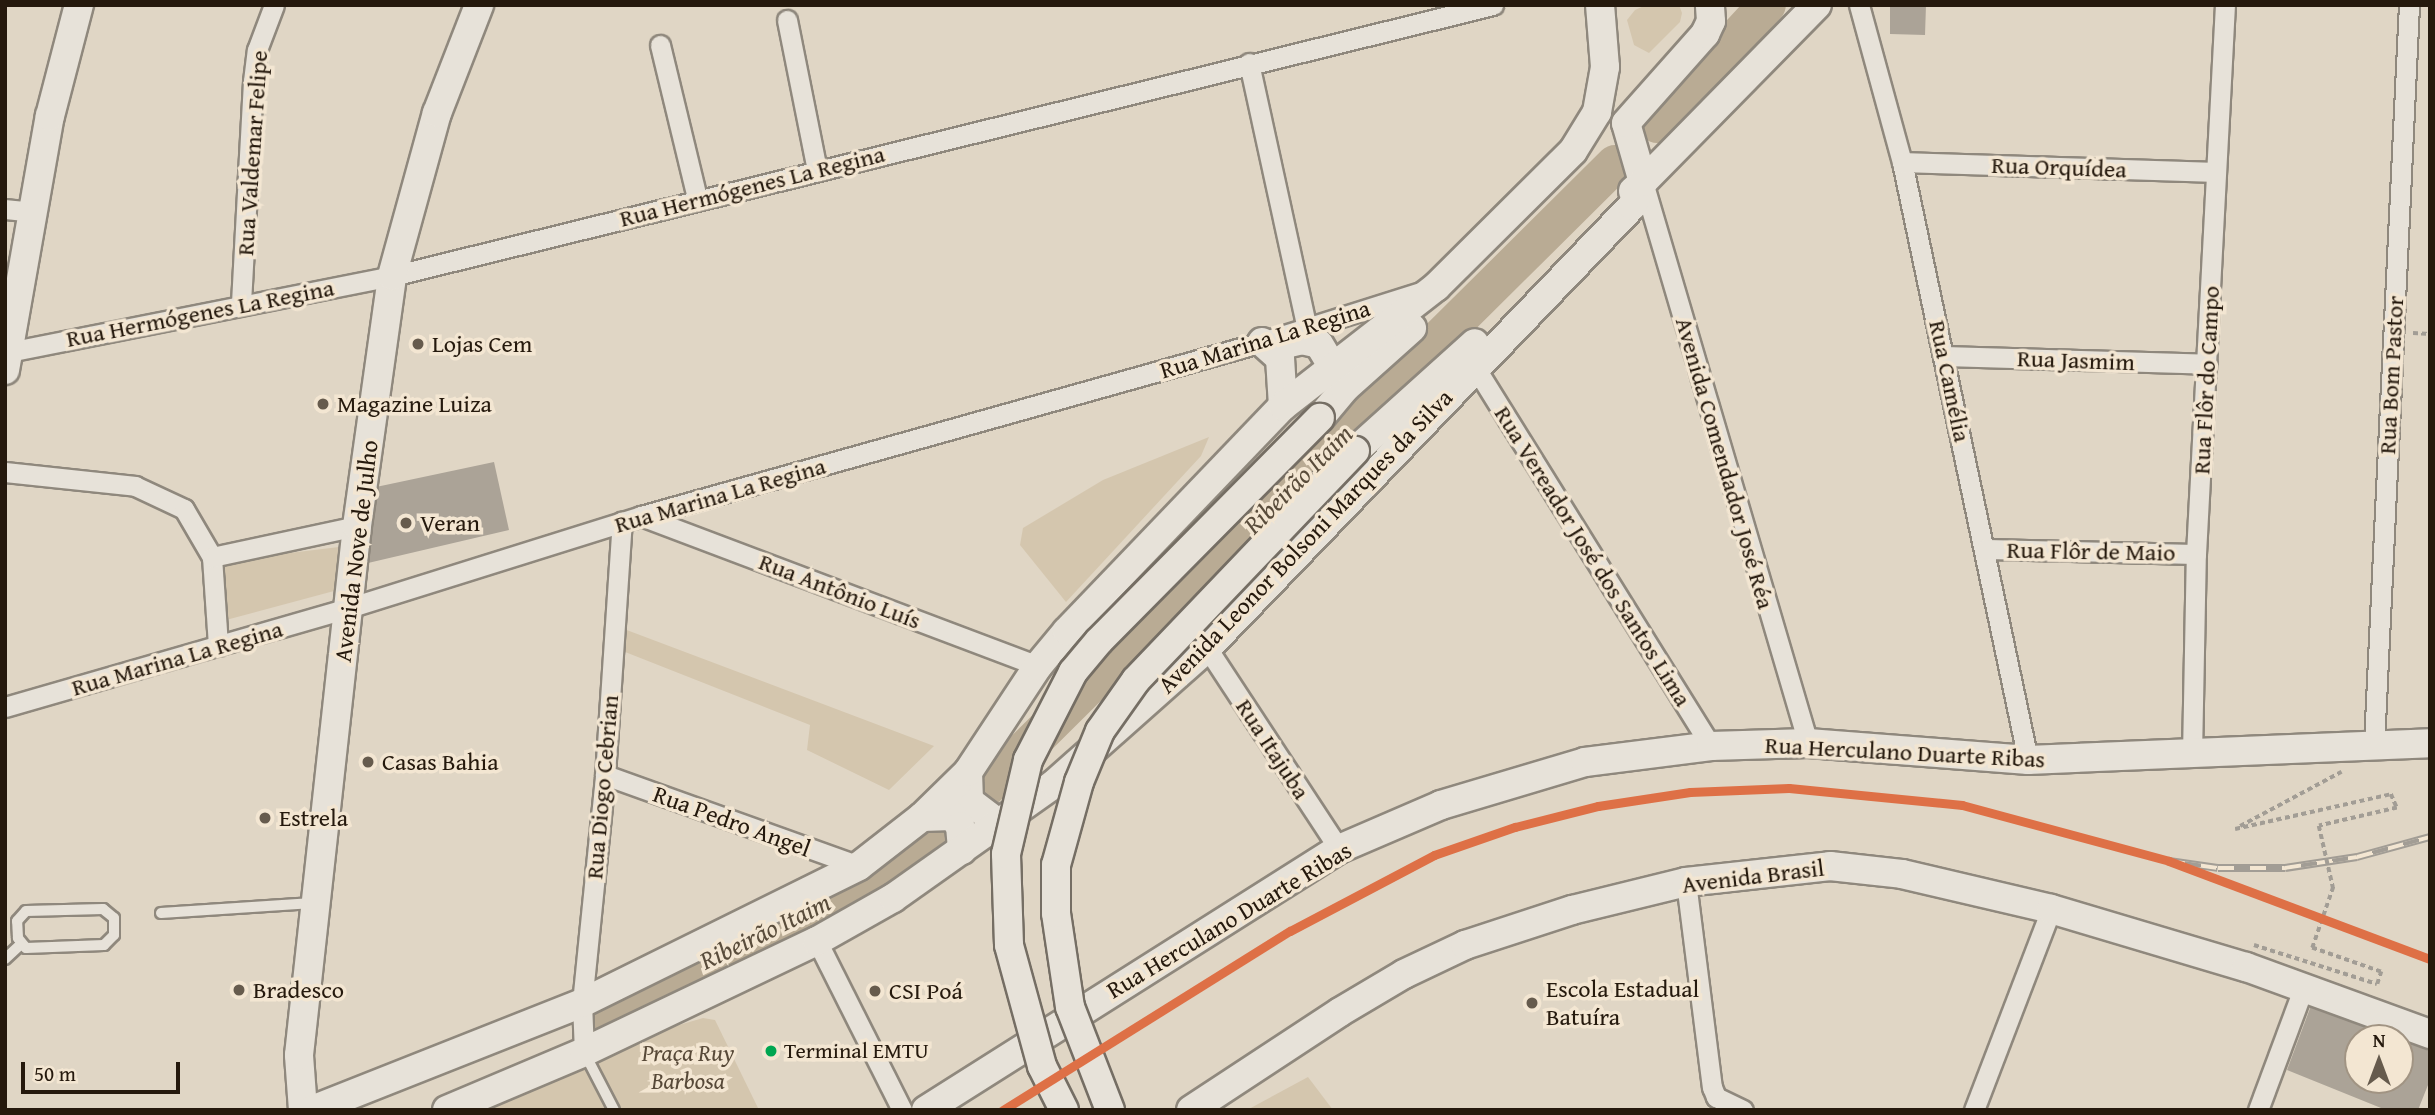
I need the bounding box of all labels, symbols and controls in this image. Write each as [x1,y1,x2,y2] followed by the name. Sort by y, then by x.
[230,49,274,257] street label: Rua Valdemar Felipe
[617,139,887,233] street label: Rua Hermógenes La Regina
[1991,150,2127,184] street label: Rua Orquídea
[64,273,336,353] street label: Rua Hermógenes La Regina
[2187,285,2225,475] street label: Rua Flôr do Campo
[1157,293,1373,385] street label: Rua Marina La Regina
[2372,295,2410,455] street label: Rua Bom Pastor
[1670,314,1780,612] street label: Avenida Comendador José Réa
[1923,318,1977,444] street label: Rua Camélia
[432,330,532,358] place label: Lojas Cem
[410,336,426,352] marker: Lojas Cem
[2017,344,2135,376] street label: Rua Jasmim
[1152,383,1458,699] street label: Avenida Leonor Bolsoni Marques da Silva
[337,390,492,418] place label: Magazine Luiza
[315,396,331,412] marker: Magazine Luiza
[1488,401,1698,711] street label: Rua Vereador José dos Santos Lima
[1237,418,1359,540] water label: Ribeirão Itaim
[328,438,384,664] street label: Avenida Nove de Julho
[611,451,829,539] street label: Rua Marina La Regina
[420,509,480,537] place label: Veran
[398,515,414,531] marker: Veran
[2006,535,2176,567] street label: Rua Flôr de Maio
[755,547,925,635] street label: Rua Antônio Luís
[68,614,286,702] street label: Rua Marina La Regina
[1230,693,1316,805] street label: Rua Itajuba
[580,694,624,880] street label: Rua Diogo Cebrian
[1764,730,2046,774] street label: Rua Herculano Duarte Ribas
[382,748,499,776] place label: Casas Bahia
[360,754,376,770] marker: Casas Bahia
[649,779,815,863] street label: Rua Pedro Angel
[279,804,348,832] place label: Estrela
[257,810,273,826] marker: Estrela
[1101,835,1357,1005] street label: Rua Herculano Duarte Ribas
[1680,853,1826,899] street label: Avenida Brasil
[694,886,836,976] water label: Ribeirão Itaim
[1546,975,1699,1031] place label: Escola Estadual Batuíra
[253,976,344,1004] place label: Bradesco
[889,977,963,1005] place label: CSI Poá
[231,982,247,998] marker: Bradesco
[867,983,883,999] marker: CSI Poá
[1524,995,1540,1011] marker: Escola Estadual Batuíra
[2344,1024,2414,1094] north arrow
[2373,1026,2385,1054] text: N
[784,1038,929,1064] place label: Terminal EMTU
[642,1039,734,1095] park label: Praça Ruy Barbosa
[764,1044,778,1058] marker: Terminal EMTU
[24,1048,184,1092] scale bar
[34,1058,76,1089] text: 50 m

